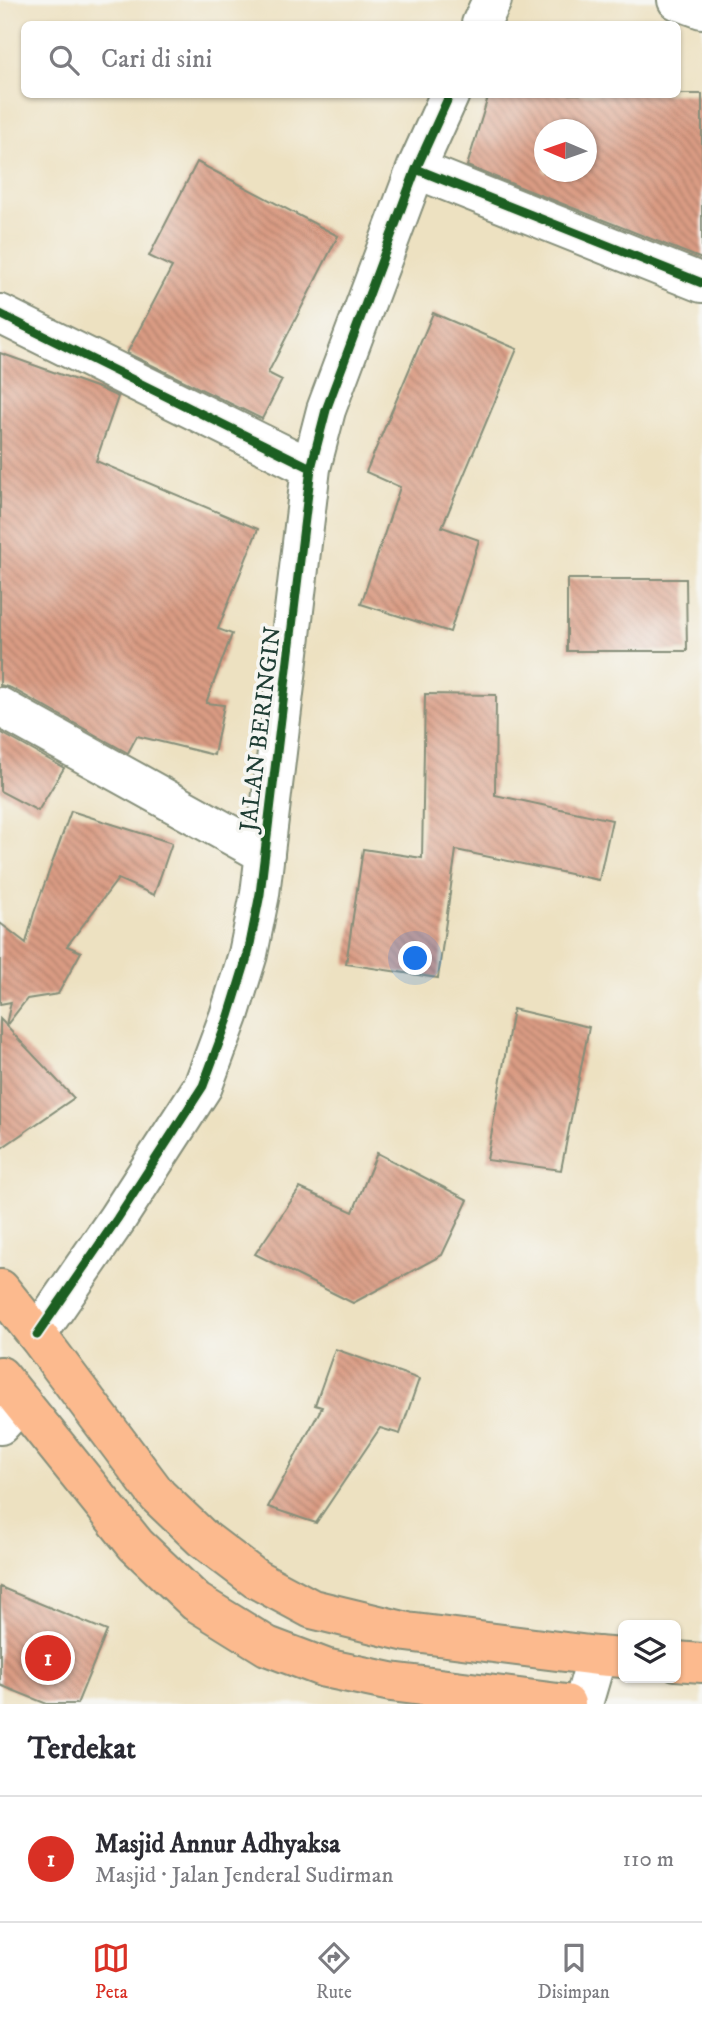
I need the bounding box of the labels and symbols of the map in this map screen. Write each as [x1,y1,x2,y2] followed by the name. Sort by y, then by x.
[534,119,597,182] north arrow
[233,625,288,835] street label: JALAN BERINGIN
[398,941,432,975] your location
[25,1632,71,1684] pin: 1

